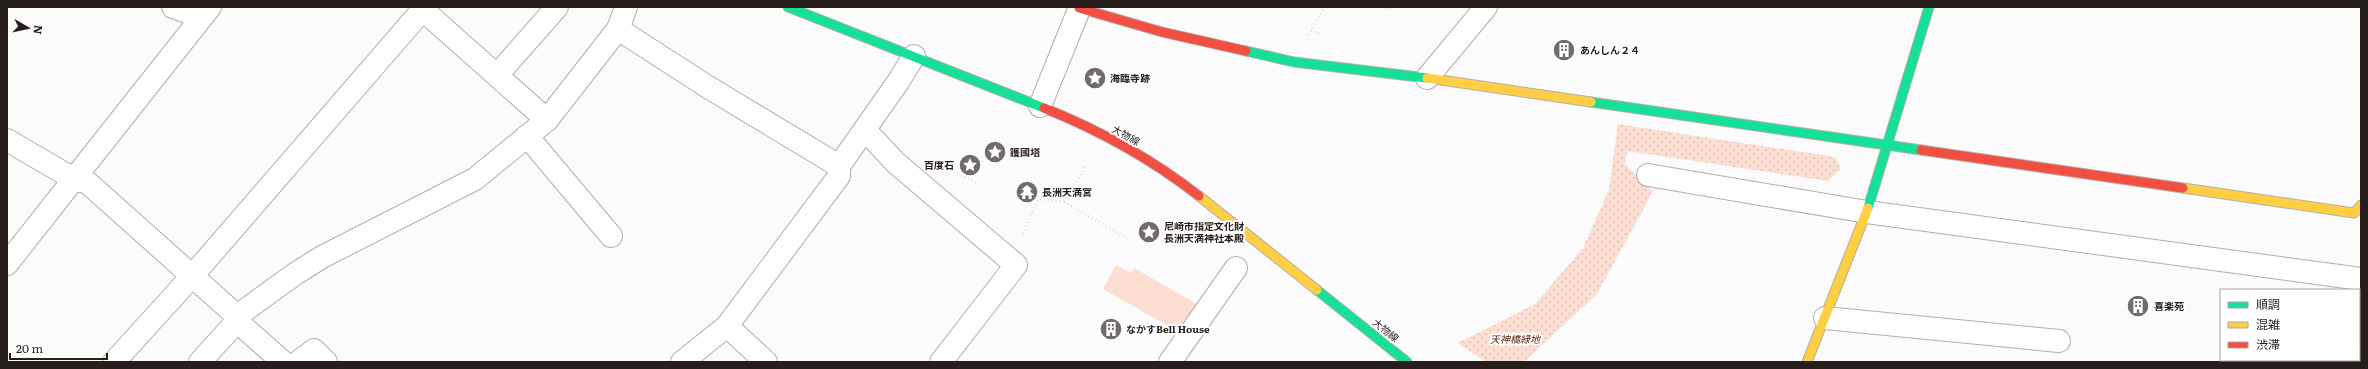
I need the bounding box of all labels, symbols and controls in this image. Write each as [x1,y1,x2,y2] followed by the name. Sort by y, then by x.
[8,8,48,48] north arrow
[30,24,47,36] text: N
[1551,37,1577,63] building icon: あんしん２４
[1580,42,1640,57] place label: あんしん２４
[1082,65,1108,91] place icon: 海臨寺跡
[1110,70,1150,85] place label: 海臨寺跡
[1109,121,1143,148] street label: 大物線
[982,139,1008,165] place icon: 護國塔
[1010,144,1041,159] place label: 護國塔
[957,152,983,178] place icon: 百度石
[924,157,954,172] place label: 百度石
[1014,179,1040,205] temple icon: 長洲天満宮
[1042,184,1092,199] place label: 長洲天満宮
[1164,218,1244,245] place label: 尼崎市指定文化財 長洲天満神社本殿
[1136,219,1162,245] place icon: 尼崎市指定文化財 長洲天満神社本殿
[2220,289,2360,361] legend
[2125,293,2151,319] building icon: 喜楽苑
[2256,295,2280,313] text: 順調
[2154,298,2184,313] place label: 喜楽苑
[1370,314,1403,345] street label: 大物線
[2256,315,2280,333] text: 混雑
[1098,316,1124,342] building icon: なかすBell House
[1126,321,1210,336] place label: なかすBell House
[1490,331,1541,346] park label: 天神橋緑地
[10,335,107,361] scale bar
[2256,335,2280,353] text: 渋滞
[16,339,43,357] text: 20 m

